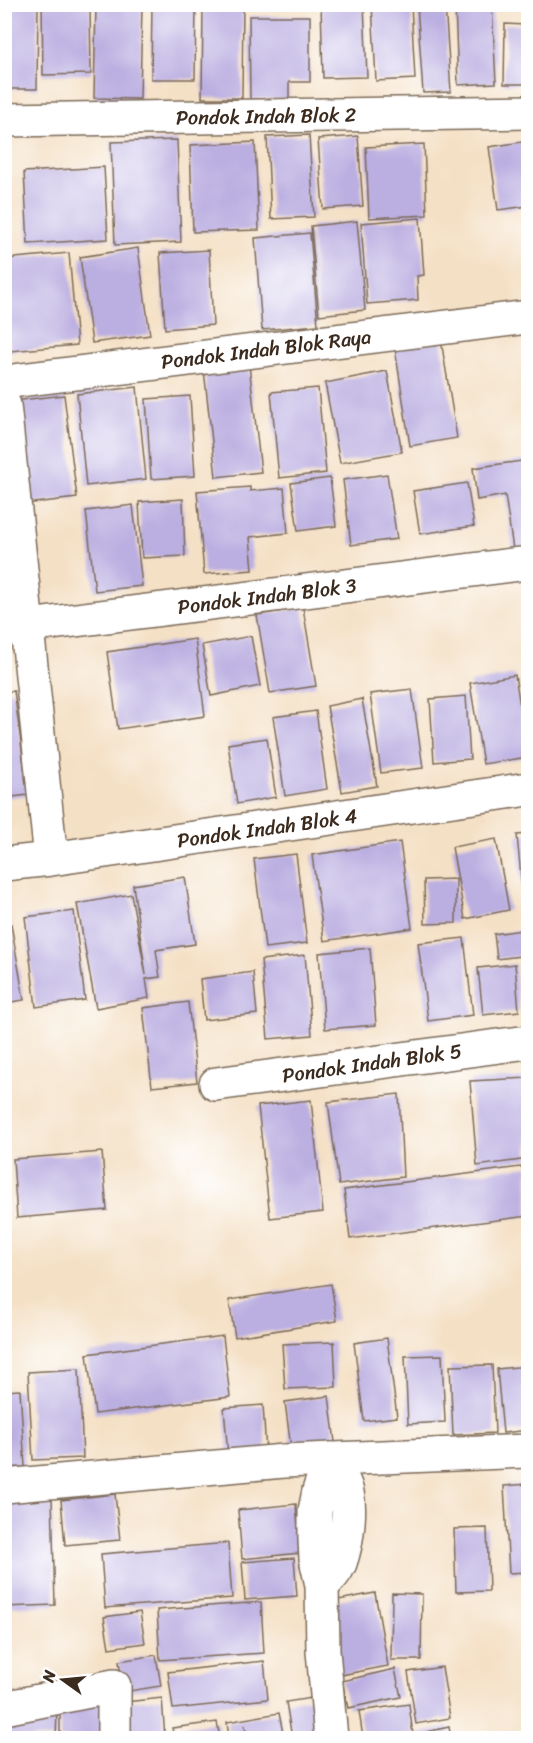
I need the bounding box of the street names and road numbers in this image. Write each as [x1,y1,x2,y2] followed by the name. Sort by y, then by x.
[176,97,357,136] street label: Pondok Indah Blok 2
[159,319,373,380] street label: Pondok Indah Blok Raya
[176,568,358,625] street label: Pondok Indah Blok 3
[175,799,359,858] street label: Pondok Indah Blok 4
[280,1034,464,1093] street label: Pondok Indah Blok 5

